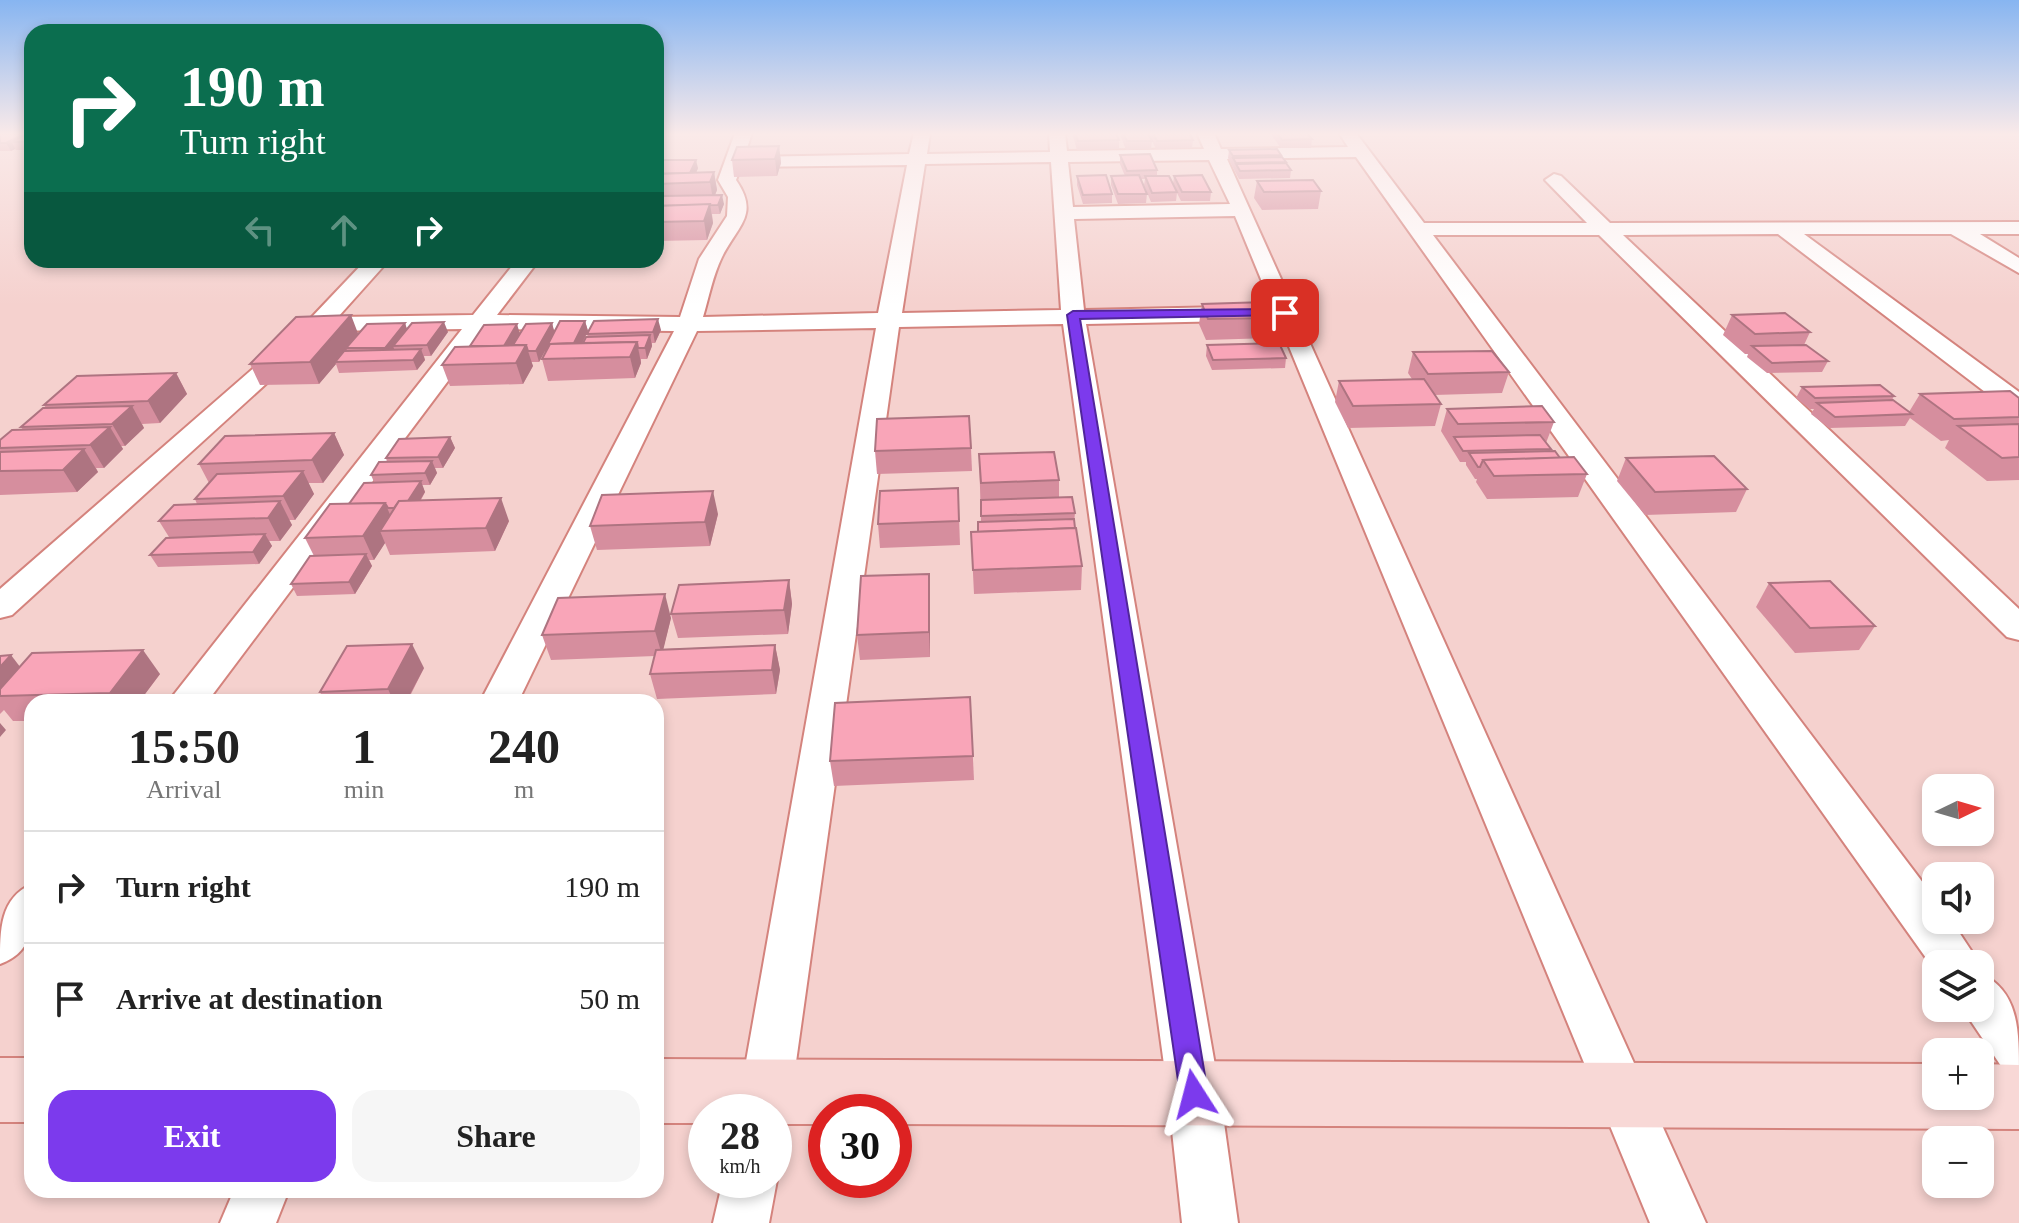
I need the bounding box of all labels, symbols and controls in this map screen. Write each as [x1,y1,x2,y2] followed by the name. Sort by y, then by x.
[48,56,152,160] icon: right
[180,56,325,118] text: 190 m
[180,122,326,162] text: Turn right
[238,208,282,252] icon: left
[322,208,366,252] icon: ahead
[406,208,450,252] icon: right
[1251,279,1319,347] pin
[1263,291,1307,335] icon: arrive
[128,720,240,773] text: 15:50
[352,720,376,773] text: 1
[488,720,560,773] text: 240
[1922,774,1994,846] north arrow
[1922,774,1994,1198] map controls
[146,775,221,804] text: Arrival
[344,775,384,804] text: min
[514,775,534,804] text: m
[1922,862,1994,934] button: sound
[48,865,92,909] icon: right
[116,870,251,903] text: Turn right
[564,870,640,903] text: 190 m
[1922,950,1994,1022] button: layers
[48,977,92,1021] icon: arrive
[116,982,383,1015] text: Arrive at destination
[579,982,640,1015] text: 50 m
[1922,1038,1994,1110] button: +
[1152,1052,1236,1136] position arrow
[48,1090,336,1182] button: Exit
[352,1090,640,1182] button: Share
[808,1094,912,1198] speed limit sign: 30
[720,1113,760,1158] text: 28
[1922,1126,1994,1198] button: −
[719,1155,761,1177] text: km/h

